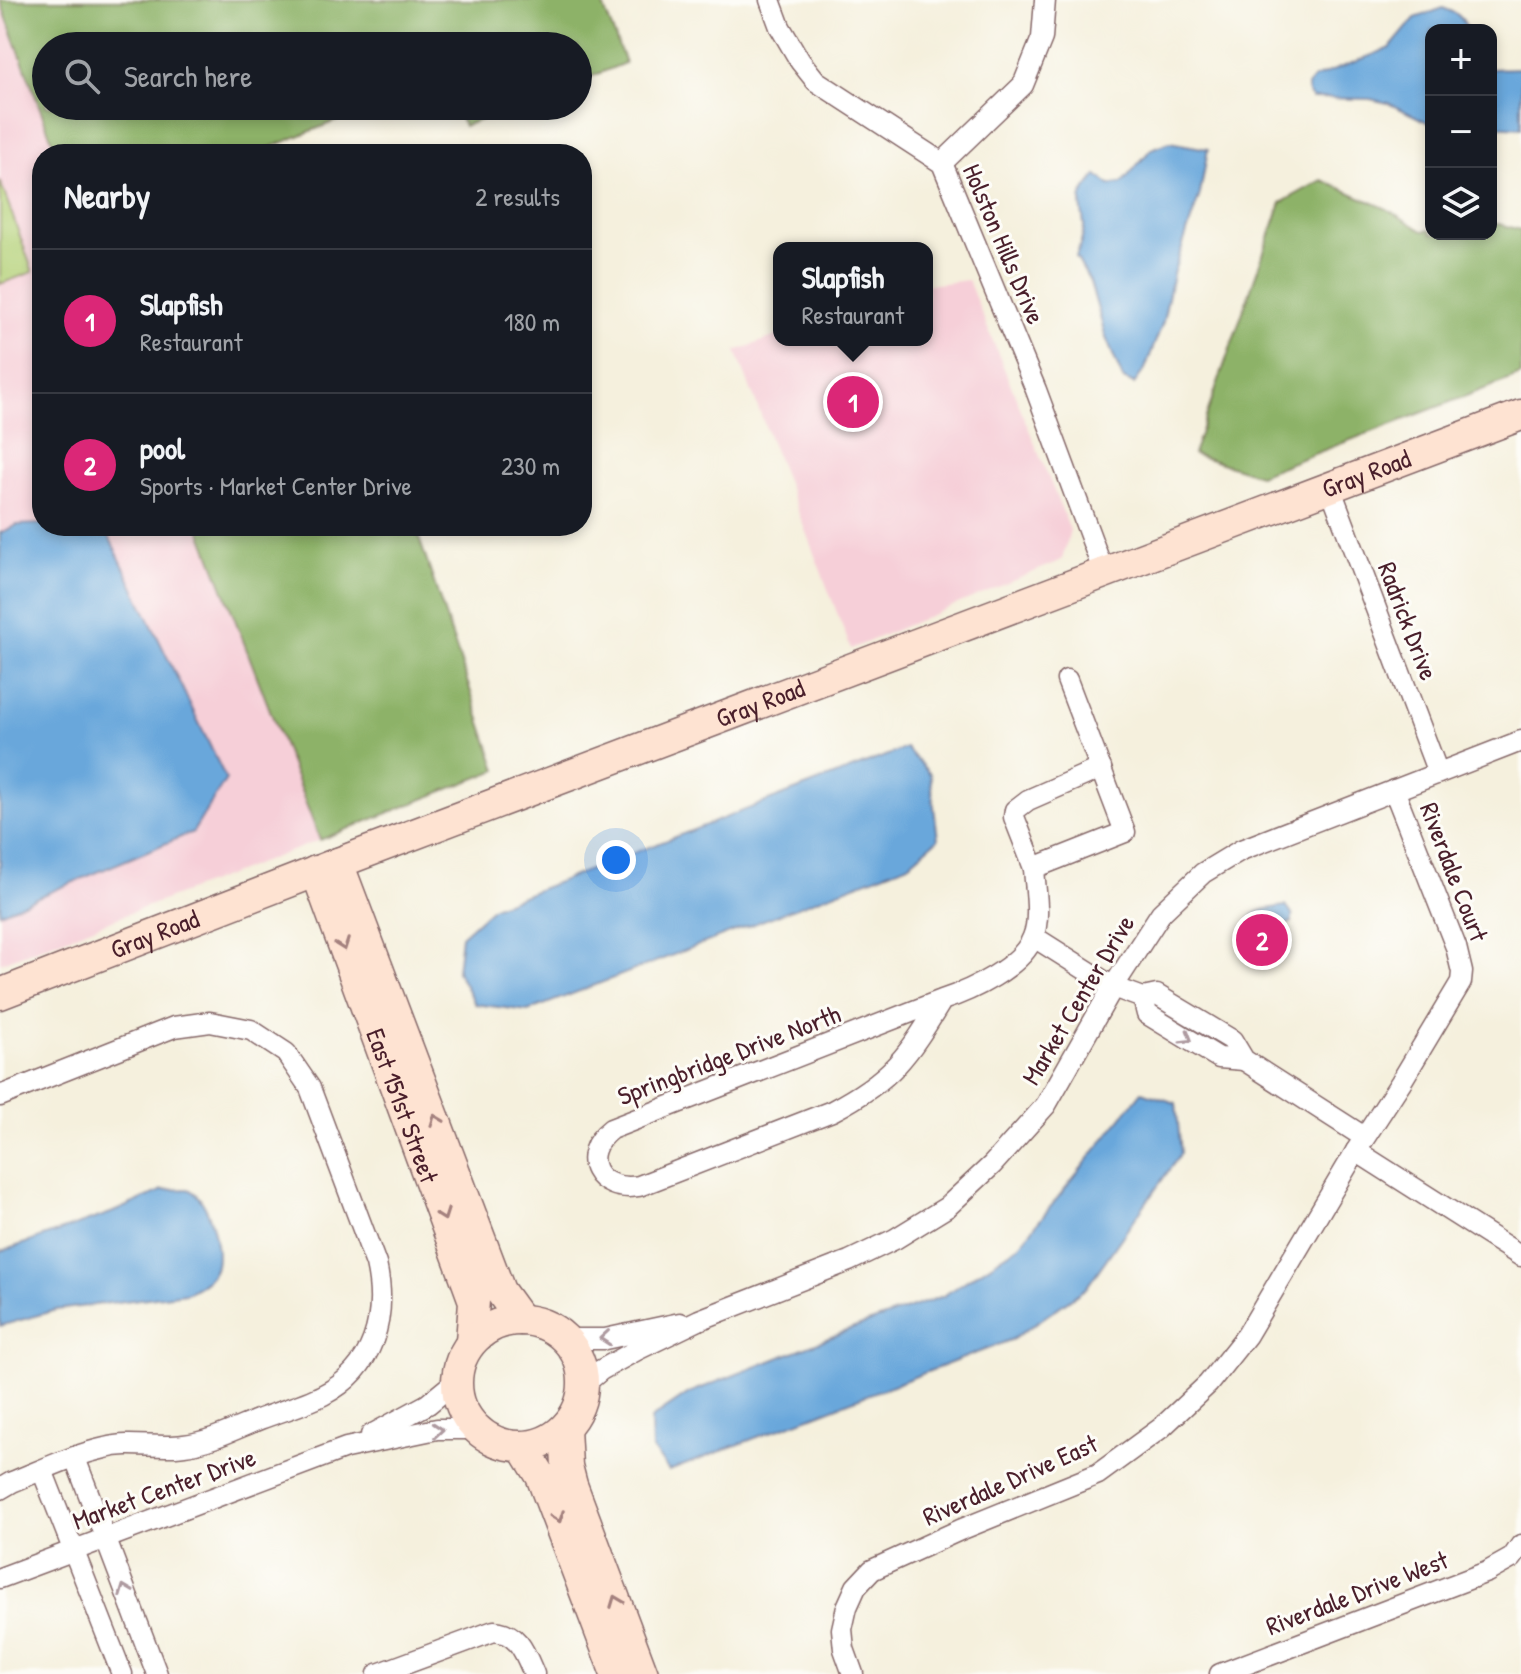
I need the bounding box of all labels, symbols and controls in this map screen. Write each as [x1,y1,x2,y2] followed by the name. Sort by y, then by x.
[1425,24,1497,240] map controls
[1425,24,1497,96] button: +
[32,32,592,120] search box
[60,54,104,98] icon: search
[124,56,252,96] text: Search here
[1425,96,1497,168] button: −
[955,158,1054,329] street label: Holston Hills Drive
[1425,168,1497,240] button: layers
[64,173,150,219] text: Nearby
[475,179,560,214] text: 2 results
[773,242,933,346] popup
[802,257,884,297] text: Slapfish
[140,284,223,324] text: Slapfish
[802,297,904,332] text: Restaurant
[85,304,95,339] text: 1
[504,304,560,339] text: 180 m
[140,324,243,359] text: Restaurant
[827,372,879,432] pin: 1
[140,428,185,468] text: pool
[1317,440,1415,506] street label: Gray Road
[84,448,96,483] text: 2
[501,448,560,483] text: 230 m
[140,468,412,503] text: Sports · Market Center Drive
[1370,557,1447,685] street label: Radrick Drive
[711,670,809,735] street label: Gray Road
[1412,797,1497,947] street label: Riverdale Court
[596,840,636,880] your location
[105,901,204,967] street label: Gray Road
[1013,908,1142,1091] street label: Market Center Drive
[1236,910,1288,970] pin: 2
[333,937,350,951] one-way arrow
[612,996,845,1113] street label: Springbridge Drive North
[358,1023,447,1189] street label: East 151st Street
[1178,1029,1193,1044] one-way arrow
[429,1114,446,1128] one-way arrow
[433,1207,449,1221] one-way arrow
[598,1329,611,1346] one-way arrow
[432,1422,445,1439] one-way arrow
[917,1425,1104,1534] street label: Riverdale Drive East
[67,1439,260,1538] street label: Market Center Drive
[548,1509,564,1523] one-way arrow
[1261,1541,1454,1643] street label: Riverdale Drive West
[118,1583,135,1597] one-way arrow
[609,1595,626,1609] one-way arrow

